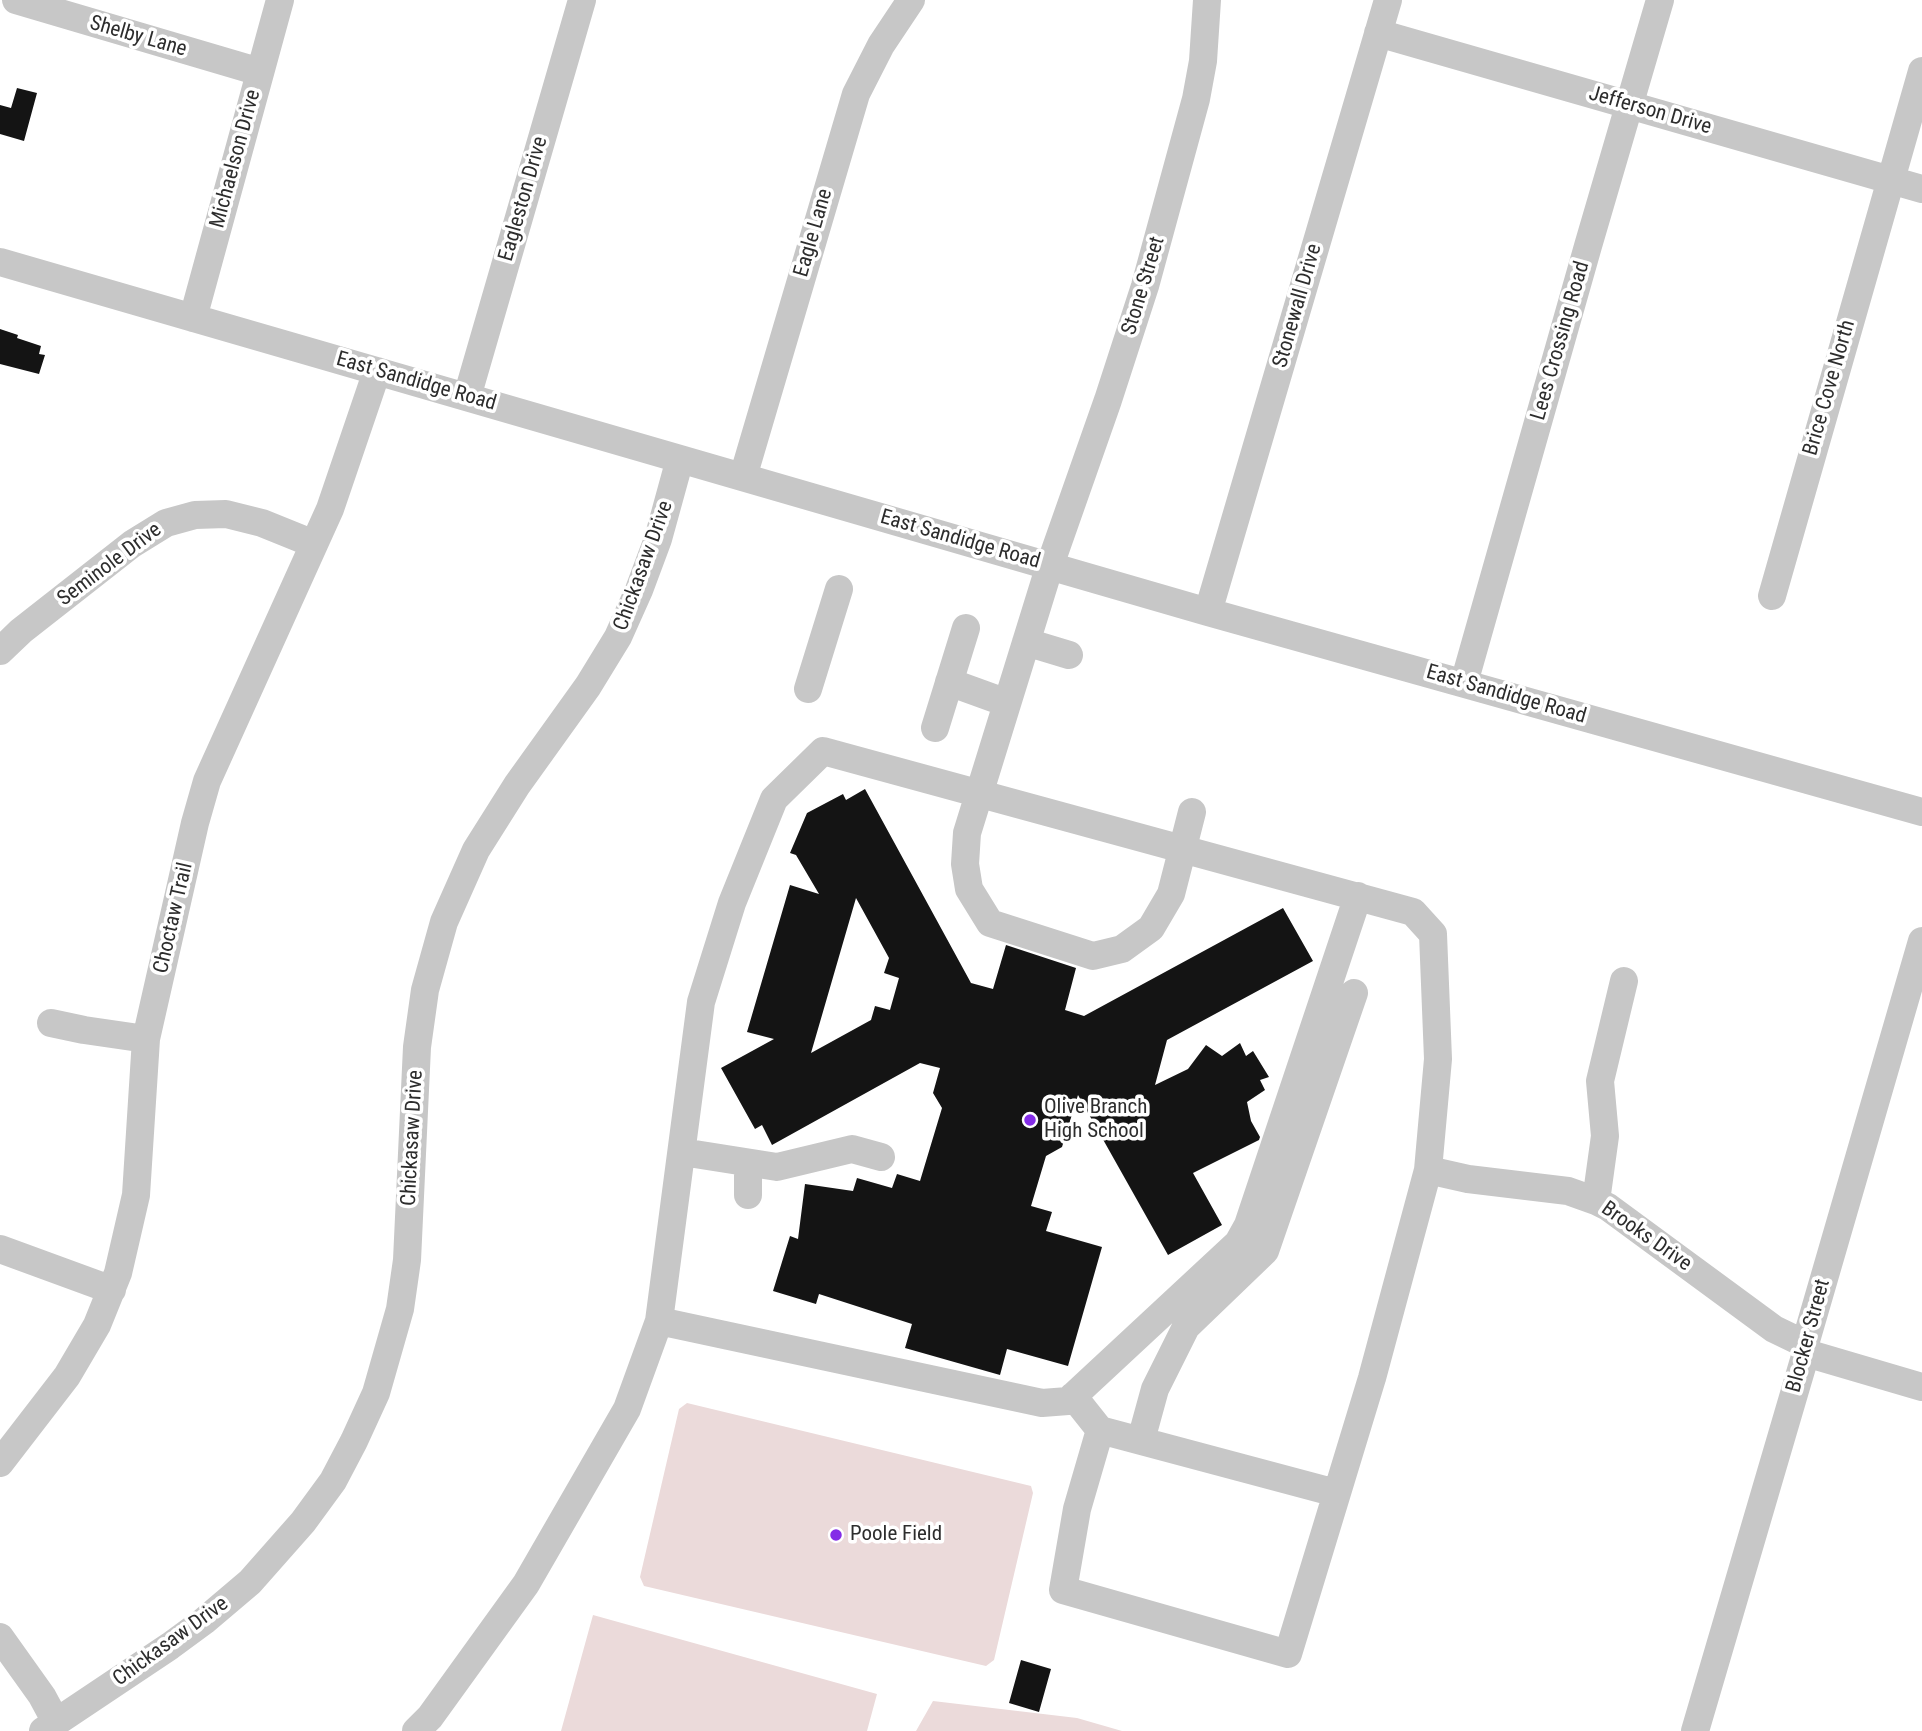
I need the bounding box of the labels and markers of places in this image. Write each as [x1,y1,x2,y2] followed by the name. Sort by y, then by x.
[1044,1095,1147,1145] place label: Olive Branch High School
[1022,1112,1038,1128] marker: Olive Branch High School
[850,1522,942,1548] place label: Poole Field
[828,1527,844,1543] marker: Poole Field

